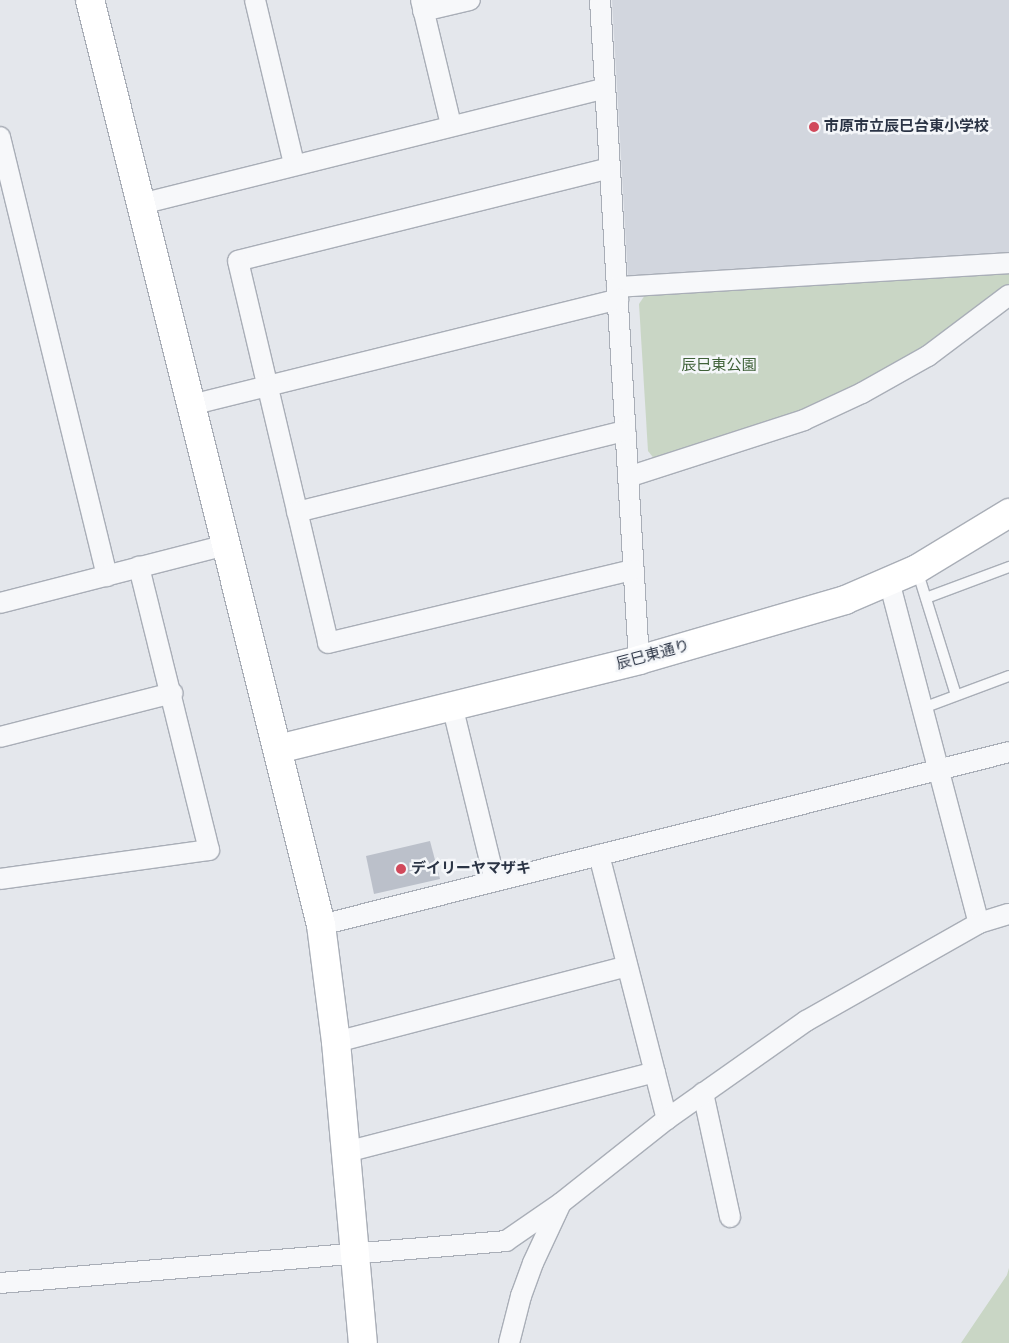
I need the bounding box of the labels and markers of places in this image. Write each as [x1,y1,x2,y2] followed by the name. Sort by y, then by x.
[824,118,989,136] place label: 市原市立辰巳台東小学校
[808,121,820,133] marker: 市原市立辰巳台東小学校
[411,860,531,878] place label: デイリーヤマザキ
[395,863,407,875] marker: デイリーヤマザキ

